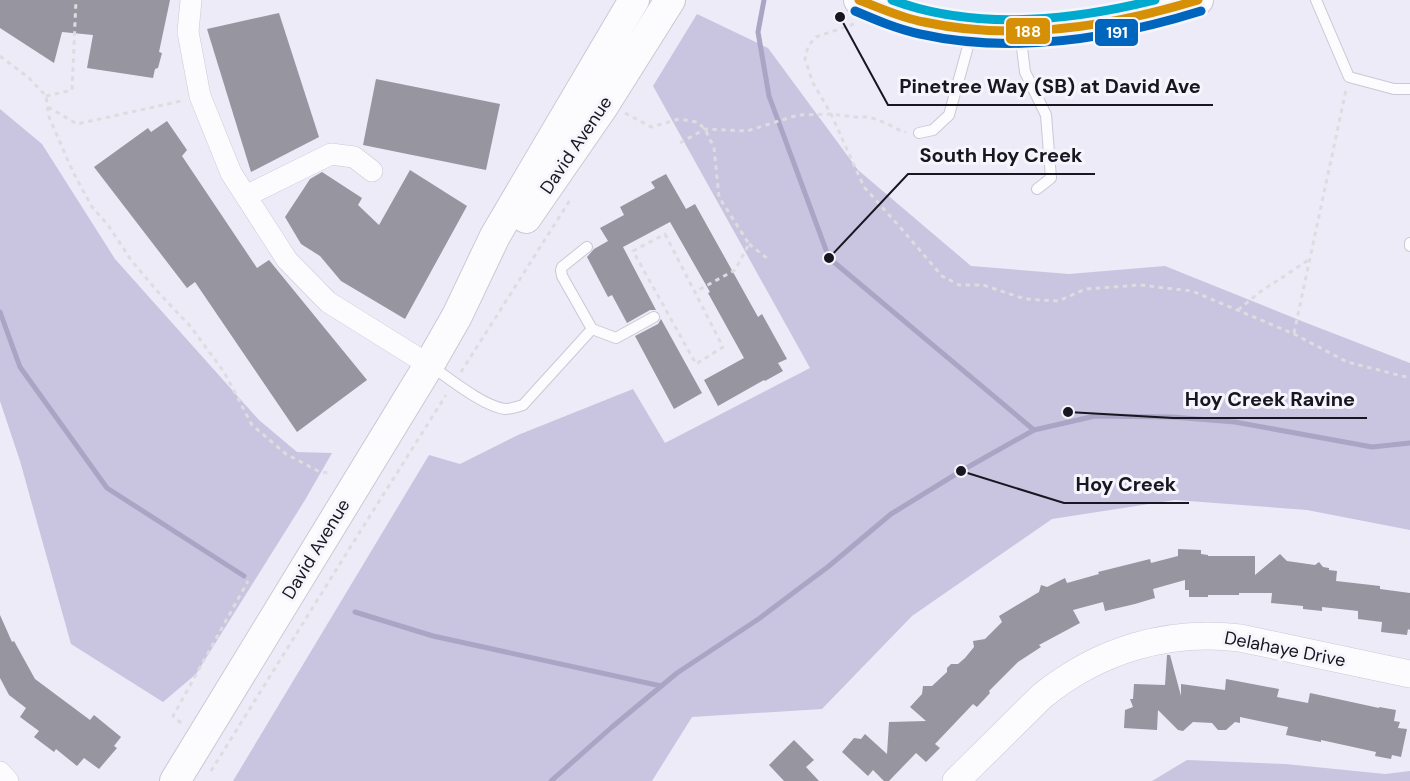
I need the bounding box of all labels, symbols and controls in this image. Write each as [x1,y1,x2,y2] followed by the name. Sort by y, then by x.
[1005,17,1051,45] line badge: 188
[1094,18,1139,47] line badge: 191
[1015,21,1041,42] text: 188
[1106,22,1128,43] text: 191
[888,67,1213,105] callout: Pinetree Way (SB) at David Ave
[899,73,1201,99] text: Pinetree Way (SB) at David Ave
[534,91,618,199] street label: David Avenue
[908,136,1095,174] callout: South Hoy Creek
[919,142,1083,168] text: South Hoy Creek
[1173,380,1367,418] callout: Hoy Creek Ravine
[1185,386,1355,412] text: Hoy Creek Ravine
[1064,465,1189,503] callout: Hoy Creek
[1076,471,1177,497] text: Hoy Creek
[277,494,355,604] street label: David Avenue
[1222,625,1348,673] street label: Delahaye Drive

